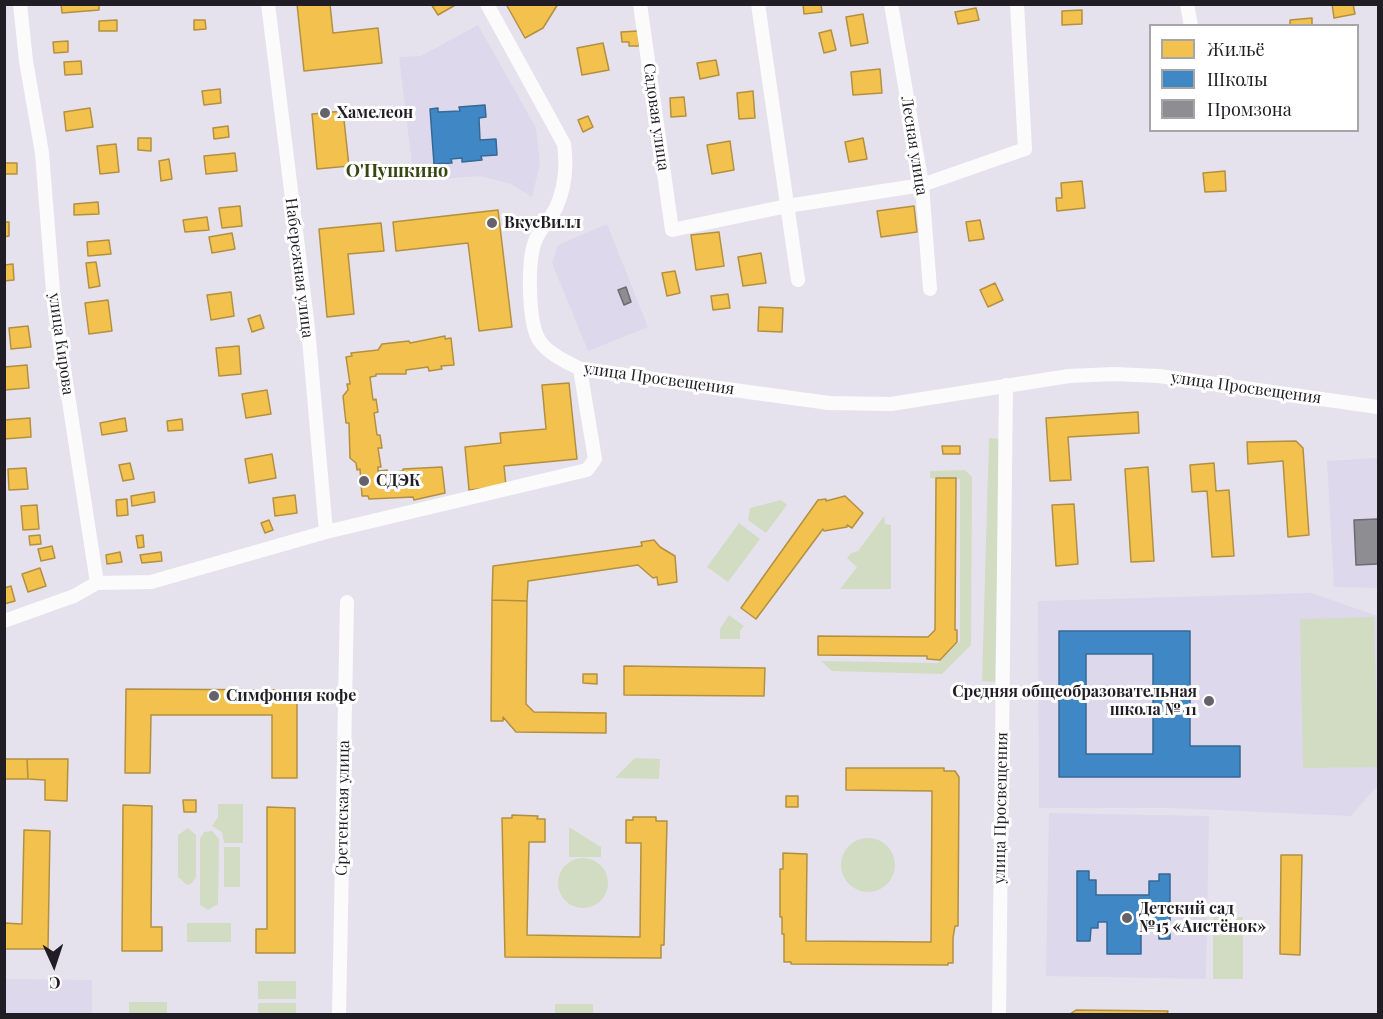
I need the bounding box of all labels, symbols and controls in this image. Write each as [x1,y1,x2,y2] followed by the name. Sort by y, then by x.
[1149,24,1359,132] legend
[1207,37,1265,61] text: Жильё
[639,62,673,172] street label: Садовая улица
[1207,67,1268,91] text: Школы
[897,95,931,197] street label: Лесная улица
[1207,97,1292,121] text: Промзона
[337,103,413,123] place label: Хамелеон
[318,106,332,120] marker: Хамелеон
[346,160,448,182] district label: О'Пушкино
[281,197,317,339] street label: Набережная улица
[504,213,581,233] place label: ВкусВилл
[485,216,499,230] marker: ВкусВилл
[44,292,78,396] street label: улица Кирова
[583,359,735,399] street label: улица Просвещения
[1170,368,1322,408] street label: улица Просвещения
[376,471,420,491] place label: СДЭК
[357,474,371,488] marker: СДЭК
[952,682,1197,720] place label: Средняя общеобразовательная школа № 11
[226,686,356,706] place label: Симфония кофе
[207,689,221,703] marker: Симфония кофе
[1202,694,1216,708] marker: Средняя общеобразовательная школа № 11
[990,732,1012,884] street label: улица Просвещения
[332,740,354,876] street label: Сретенская улица
[1139,899,1266,937] place label: Детский сад №15 «Аистёнок»
[1120,911,1134,925] marker: Детский сад №15 «Аистёнок»
[24,935,84,995] north arrow
[49,973,61,994] text: С

